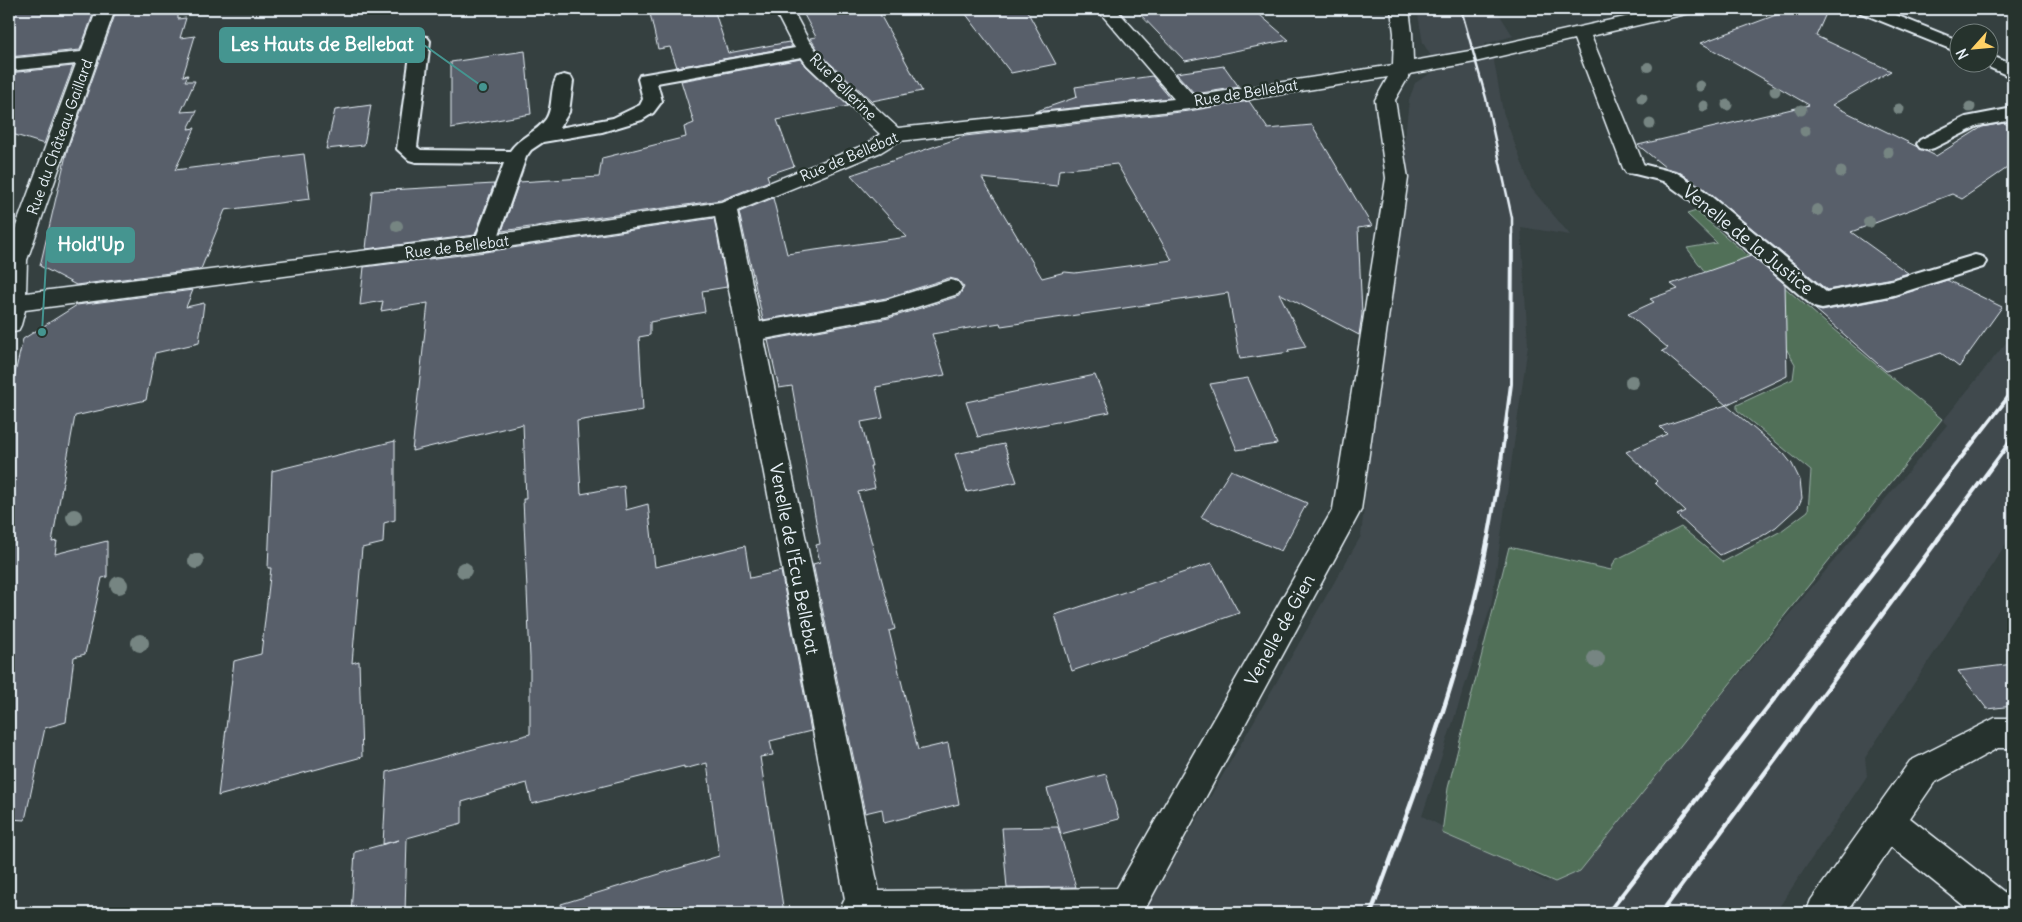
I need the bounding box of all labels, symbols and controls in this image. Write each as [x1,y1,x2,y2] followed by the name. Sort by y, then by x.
[1950,22,2000,72] north arrow
[220,28,424,62] callout: Les Hauts de Bellebat
[230,32,414,56] text: Les Hauts de Bellebat
[1952,46,1973,62] text: N
[806,49,881,124] street label: Rue Pellerine
[22,56,97,217] street label: Rue du Château Gaillard
[1193,75,1299,110] street label: Rue de Bellebat
[797,127,901,186] street label: Rue de Bellebat
[1678,180,1818,300] street label: Venelle de la Justice
[47,228,134,262] callout: Hold'Up
[404,231,510,262] street label: Rue de Bellebat
[58,232,125,256] text: Hold'Up
[765,461,824,656] street label: Venelle de l'Écu Bellebat
[1239,570,1320,690] street label: Venelle de Gien

